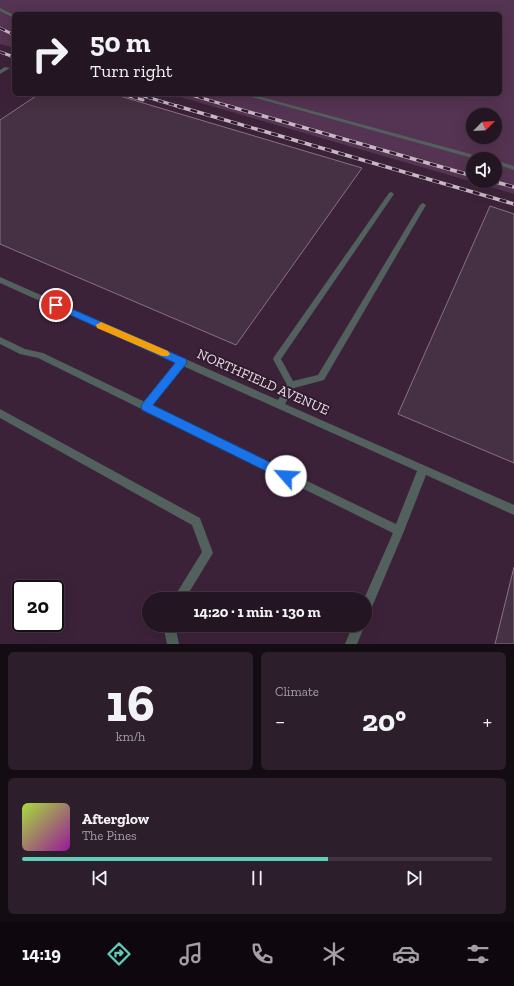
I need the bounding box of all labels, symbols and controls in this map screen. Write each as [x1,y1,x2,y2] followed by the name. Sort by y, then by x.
[90,26,151,59] text: 50 m
[24,28,76,80] icon: right
[90,60,172,82] text: Turn right
[466,108,502,144] north arrow
[466,108,502,188] map controls
[466,152,502,188] button: sound
[39,288,73,322] pin
[45,294,67,316] icon: arrive
[194,345,332,419] street label: NORTHFIELD AVENUE
[265,455,307,497] position arrow
[12,580,64,632] speed limit sign: 20
[193,603,321,621] text: 14:20 · 1 min · 130 m
[106,672,155,734] text: 16
[275,684,319,699] text: Climate
[362,703,406,739] text: 20°
[275,708,285,735] text: −
[483,708,492,735] text: +
[116,729,145,744] text: km/h
[82,810,149,828] text: Afterglow
[82,828,137,843] text: The Pines
[89,867,111,889] icon: previous
[246,867,268,889] icon: pause
[403,867,425,889] icon: next
[105,940,133,968] icon: directions
[177,940,205,968] icon: music
[248,940,276,968] icon: phone
[320,940,348,968] icon: climate
[392,940,420,968] icon: car
[464,940,492,968] icon: filters
[22,943,61,965] text: 14:19

